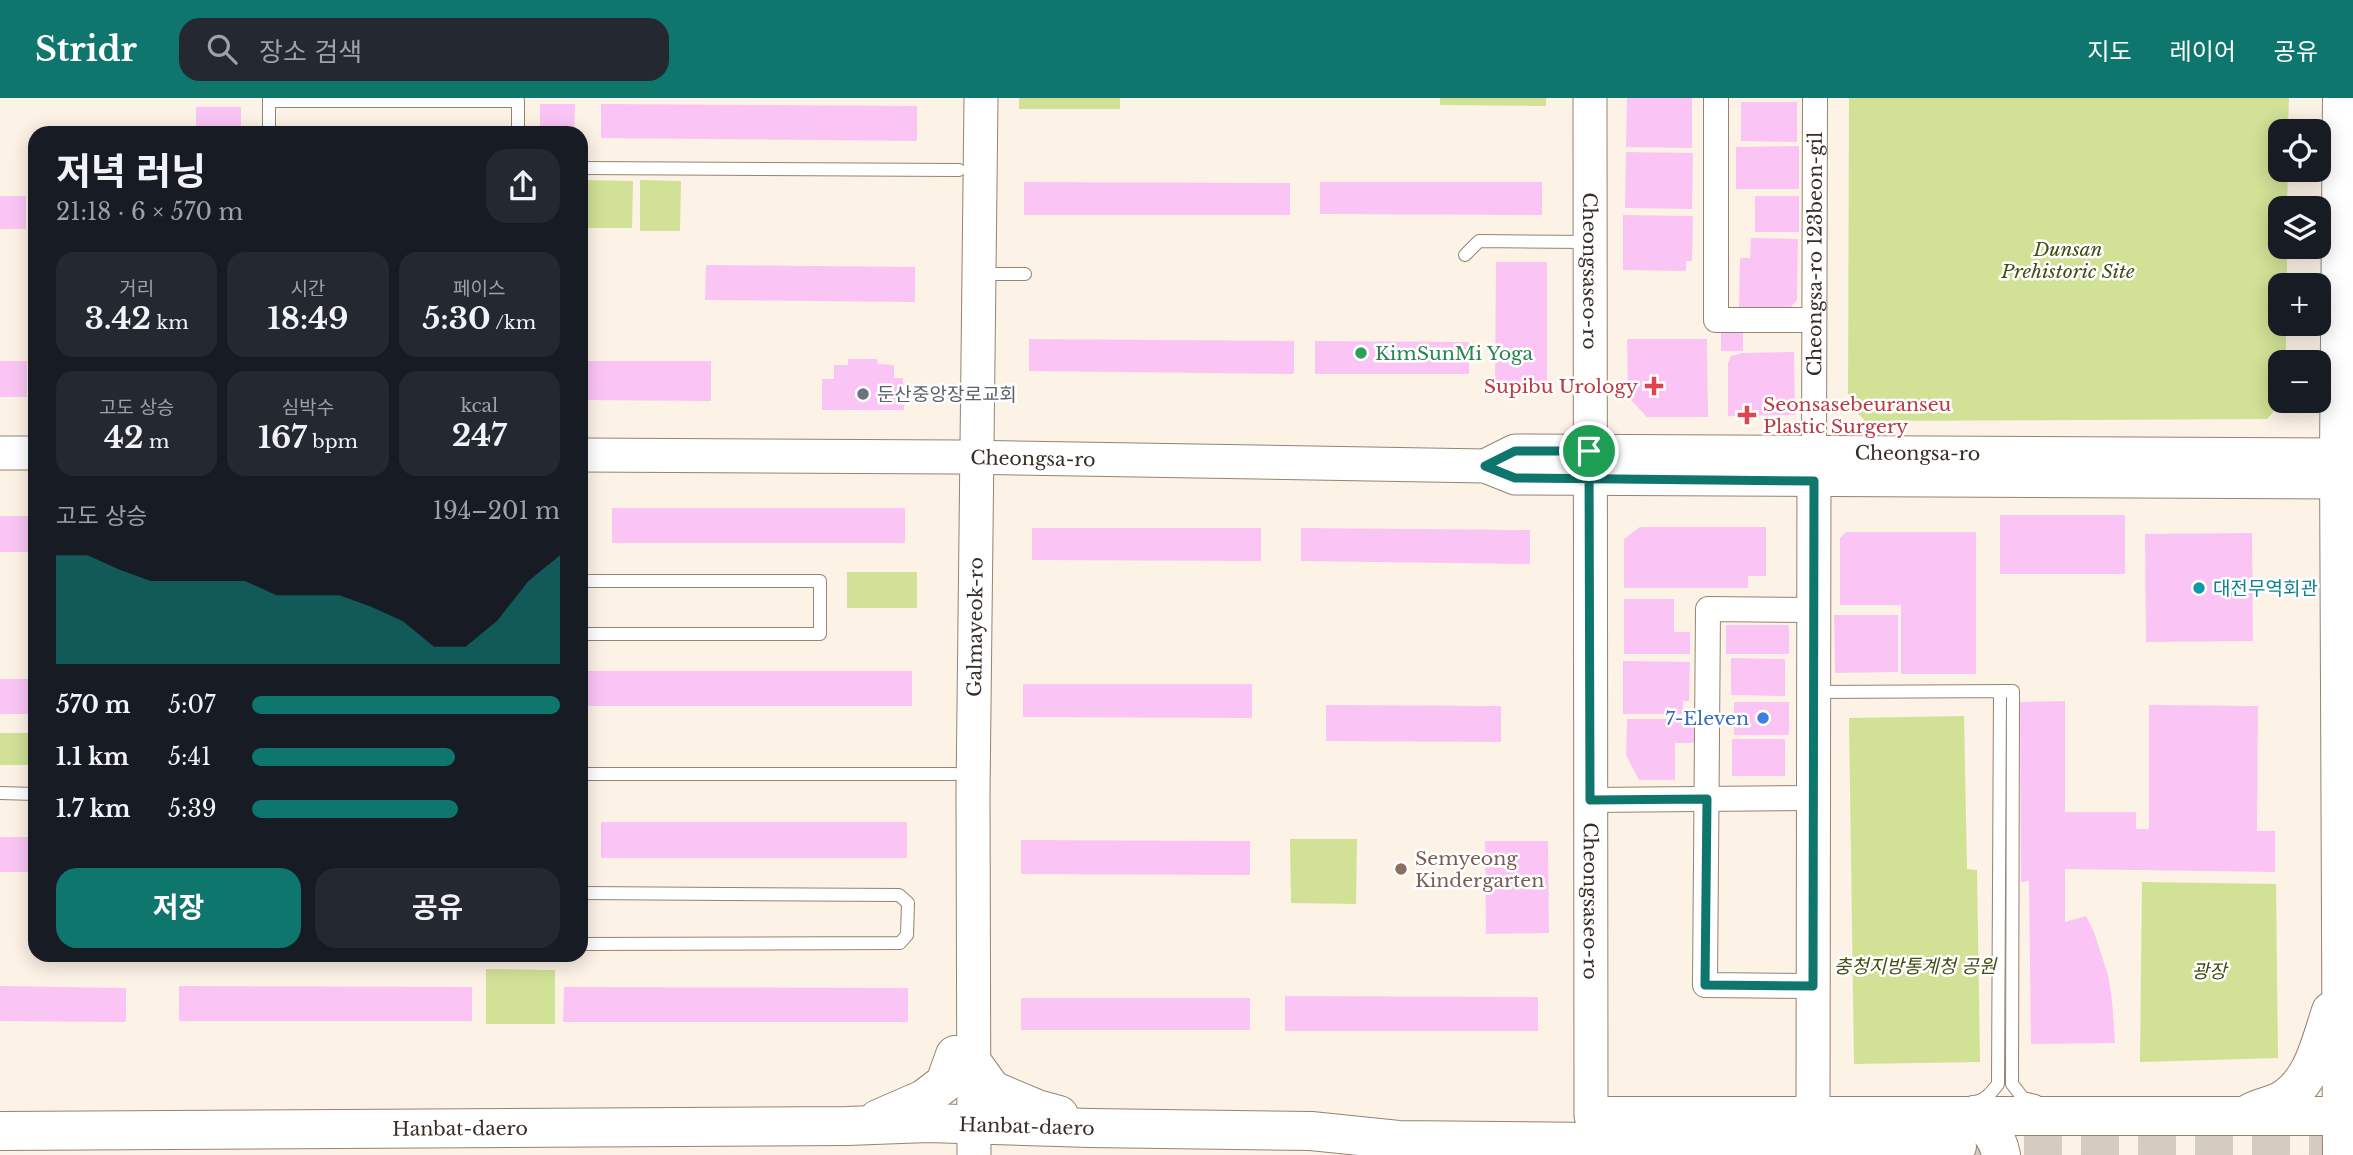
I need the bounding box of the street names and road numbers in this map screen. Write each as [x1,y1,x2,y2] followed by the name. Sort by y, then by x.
[1803,132,1827,376] street label: Cheongsa-ro 123beon-gil
[1578,192,1601,350] street label: Cheongsaseo-ro
[1855,442,1980,465] street label: Cheongsa-ro
[970,446,1096,471] street label: Cheongsa-ro
[963,557,988,697] street label: Galmayeok-ro
[1579,822,1602,980] street label: Cheongsaseo-ro
[959,1113,1095,1140] street label: Hanbat-daero
[392,1117,528,1141] street label: Hanbat-daero

